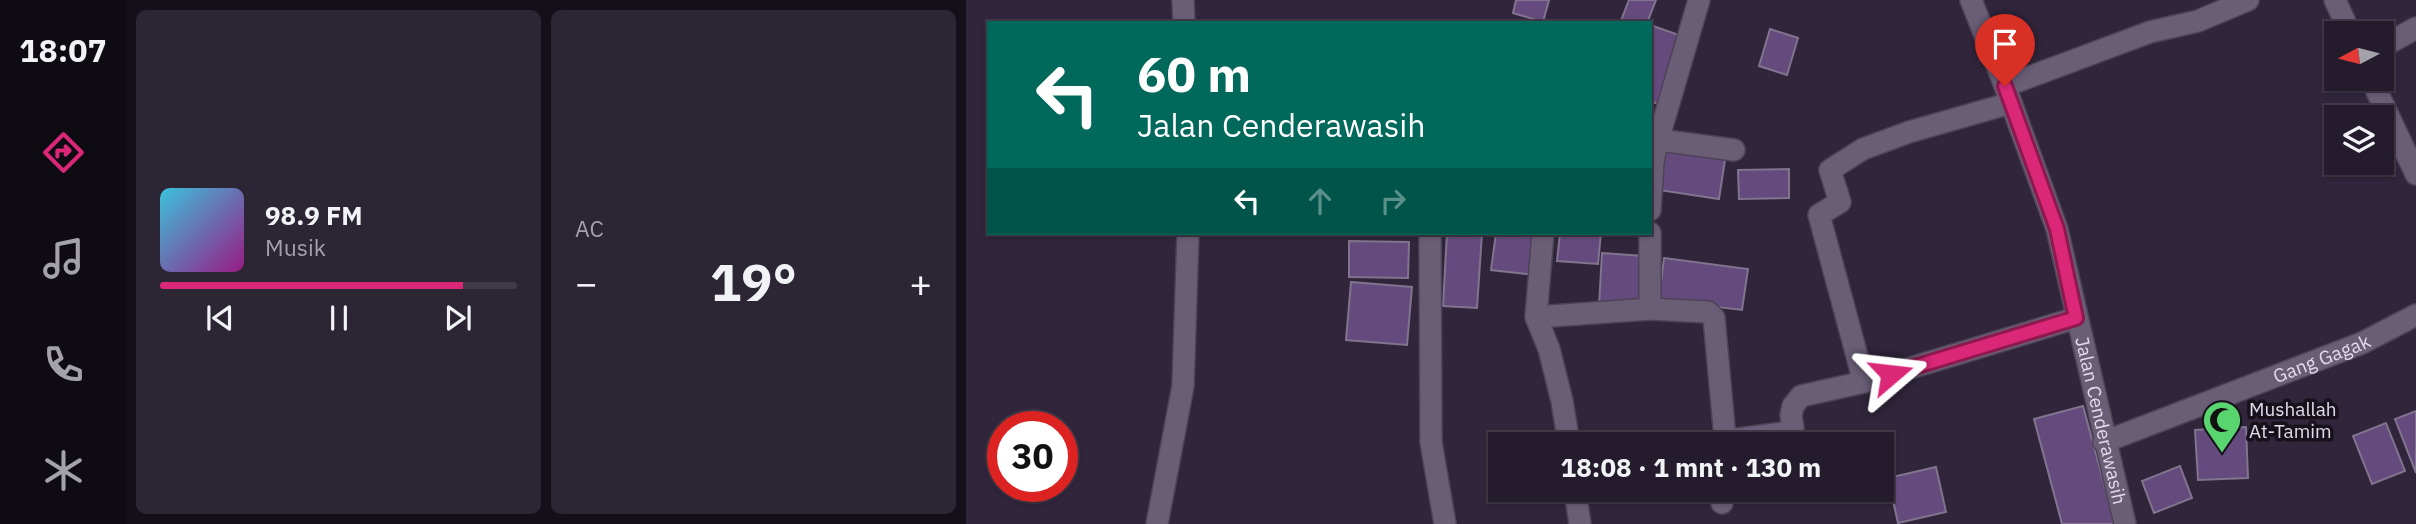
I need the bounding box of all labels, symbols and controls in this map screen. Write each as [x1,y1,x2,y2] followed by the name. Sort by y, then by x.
[1975,14,2035,86] pin
[2324,21,2394,91] north arrow
[2324,21,2394,175] map controls
[1986,25,2024,63] icon: arrive
[19,29,107,71] text: 18:07
[1137,42,1251,105] text: 60 m
[1022,49,1113,140] icon: left
[1137,104,1425,146] text: Jalan Cenderawasih
[2324,105,2394,175] button: layers
[39,128,88,177] icon: directions
[1228,182,1266,220] icon: left
[1301,182,1339,220] icon: ahead
[1374,182,1412,220] icon: right
[265,198,363,232] text: 98.9 FM
[575,213,604,243] text: AC
[265,232,326,262] text: Musik
[39,234,88,283] icon: music
[710,248,797,315] text: 19°
[575,258,598,307] text: −
[909,258,932,307] text: +
[201,299,239,337] icon: previous
[320,299,358,337] icon: pause
[439,299,477,337] icon: next
[2270,329,2374,388] street label: Gang Gagak
[2070,334,2132,507] street label: Jalan Cenderawasih
[1854,337,1928,411] position arrow
[39,340,88,389] icon: phone
[2249,397,2337,443] place label: Mushallah At-Tamim
[2201,399,2243,454] mosque icon: Mushallah At-Tamim
[987,411,1078,502] speed limit sign: 30
[39,446,88,495] icon: climate
[1561,450,1821,484] text: 18:08 · 1 mnt · 130 m

